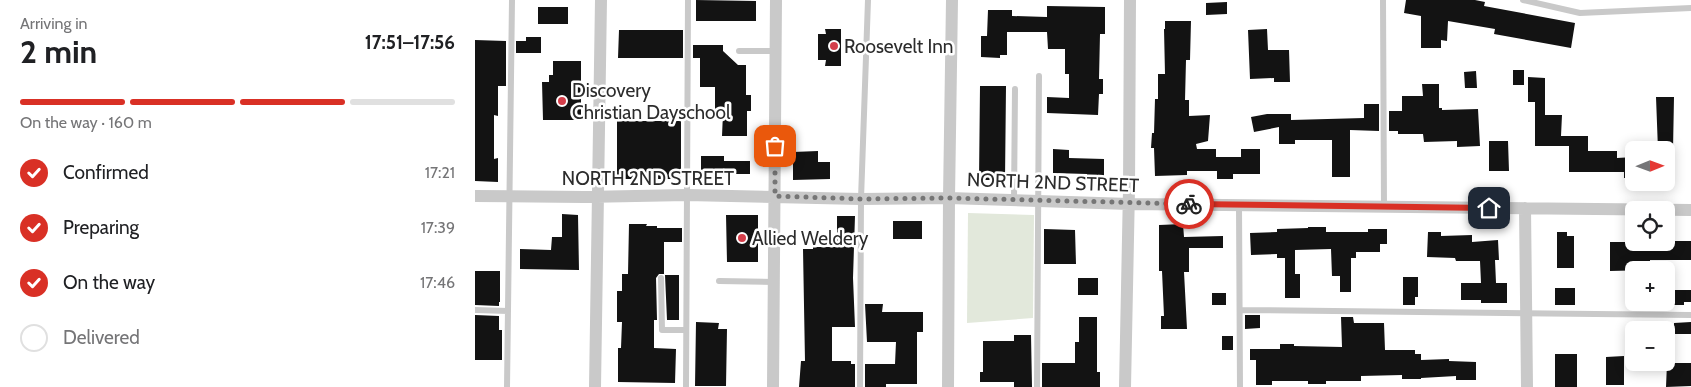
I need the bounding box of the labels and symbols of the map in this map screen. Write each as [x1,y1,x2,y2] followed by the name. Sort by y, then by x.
[844,35,953,58] place label: Roosevelt Inn
[828,40,840,52] marker: Roosevelt Inn
[572,79,731,124] place label: Discovery Christian Dayschool
[556,95,568,107] marker: Discovery Christian Dayschool
[754,125,796,167] pin
[1625,141,1675,191] north arrow
[562,167,734,190] street label: NORTH 2ND STREET
[966,168,1139,197] street label: NORTH 2ND STREET
[1164,179,1214,229] courier
[1468,187,1510,229] pin
[752,227,869,250] place label: Allied Weldery
[736,232,748,244] marker: Allied Weldery

